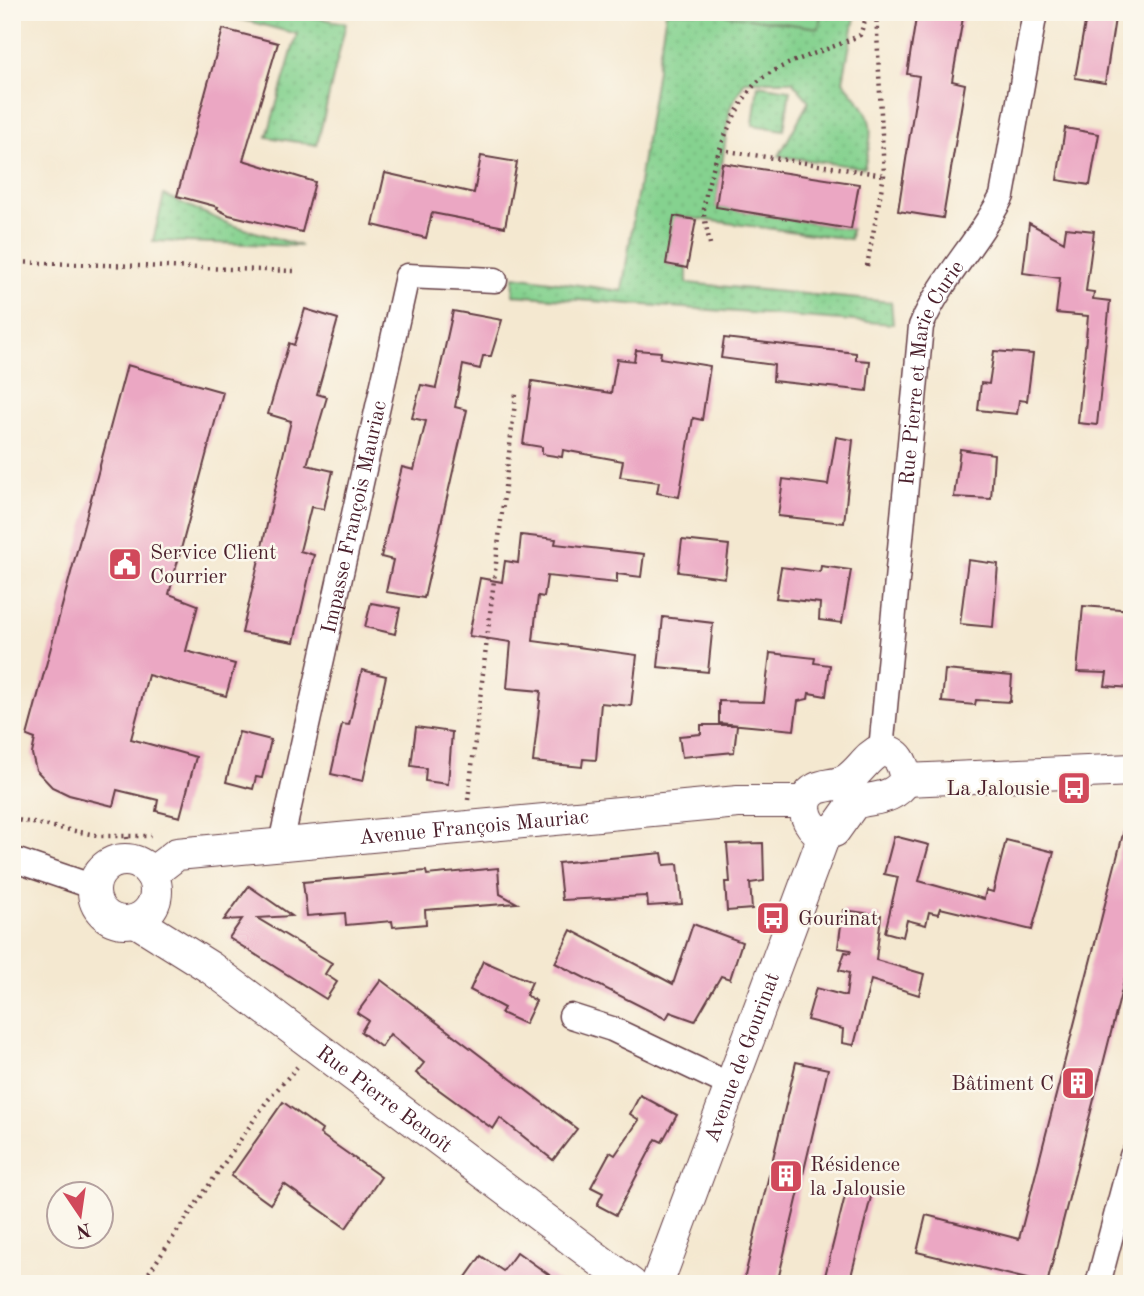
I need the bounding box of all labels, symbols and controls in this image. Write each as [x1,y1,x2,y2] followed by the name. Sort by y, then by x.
[897,257,969,486] street label: Rue Pierre et Marie Curie
[319,399,391,636] street label: Impasse François Mauriac
[150,543,277,588] place label: Service Client Courrier
[106,545,144,583] public building icon: Service Client Courrier
[1055,769,1093,807] bus stop icon: La Jalousie
[946,779,1050,800] place label: La Jalousie
[358,807,590,849] street label: Avenue François Mauriac
[754,899,792,937] bus stop icon: Gourinat
[798,909,878,930] place label: Gourinat
[702,970,784,1145] street label: Avenue de Gourinat
[312,1042,456,1157] street label: Rue Pierre Benoît
[1059,1064,1097,1102] building icon: Bâtiment C
[951,1074,1054,1095] place label: Bâtiment C
[810,1155,905,1200] place label: Résidence la Jalousie
[767,1157,805,1195] building icon: Résidence la Jalousie
[46,1180,116,1250] north arrow
[74,1218,92,1240] text: N

